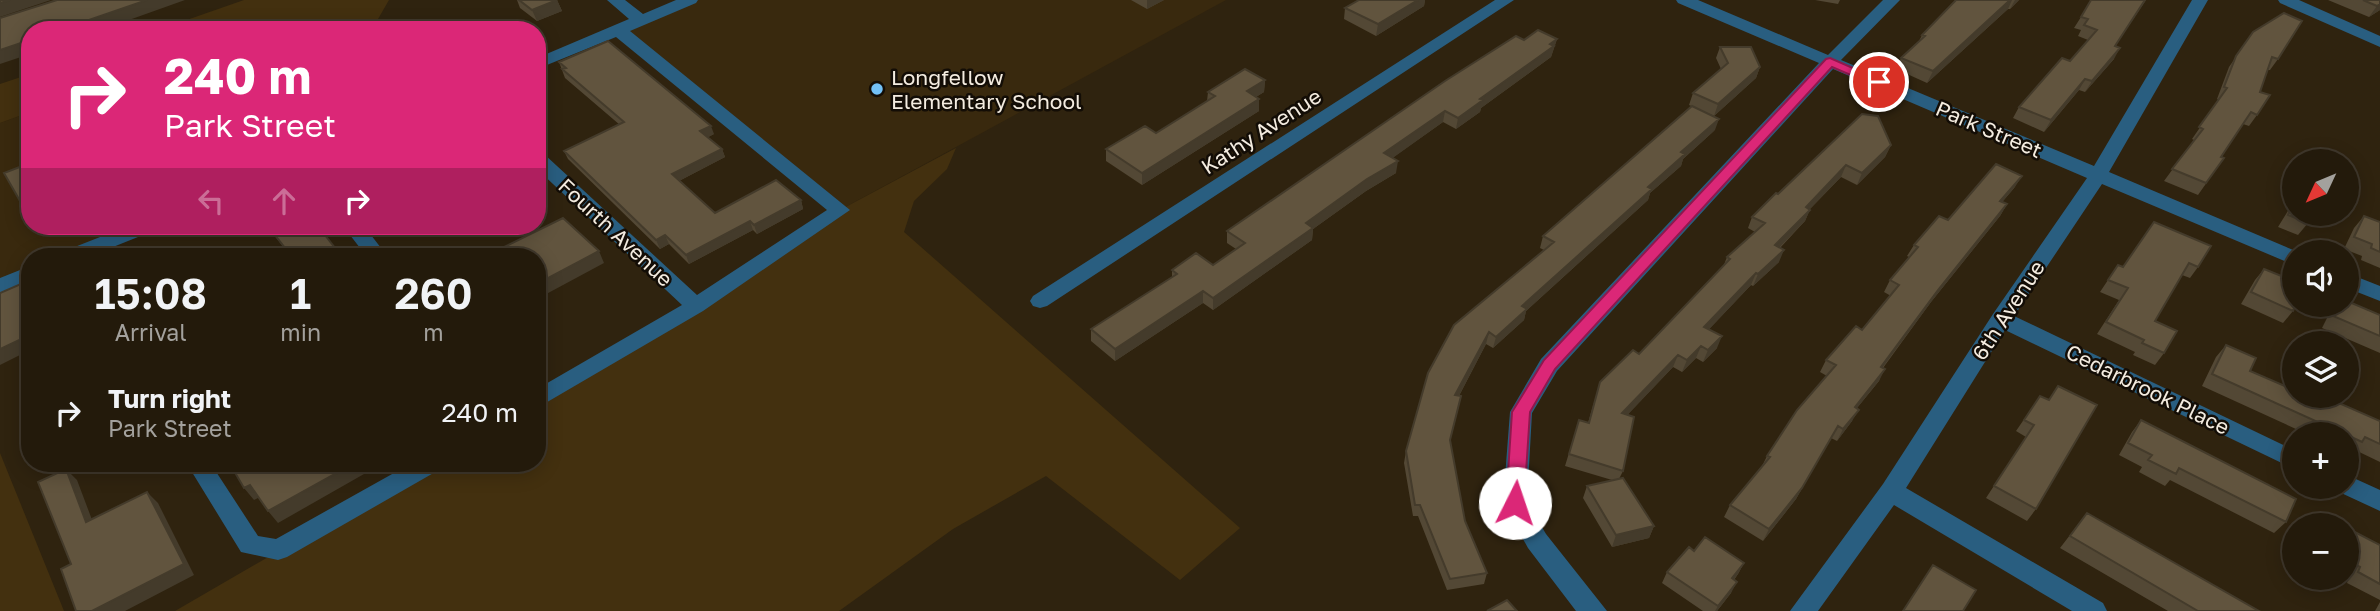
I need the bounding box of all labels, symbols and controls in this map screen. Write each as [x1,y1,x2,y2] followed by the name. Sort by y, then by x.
[164,46,312,105] text: 240 m
[49,49,140,140] icon: right
[1849,52,1909,112] pin
[1860,63,1898,101] icon: arrive
[891,64,1082,114] place label: Longfellow Elementary School
[869,81,885,97] marker: Longfellow Elementary School
[1196,83,1326,179] street label: Kathy Avenue
[1932,95,2046,163] street label: Park Street
[164,106,336,144] text: Park Street
[2282,149,2359,226] north arrow
[2282,149,2359,590] map controls
[553,172,679,292] street label: Fourth Avenue
[192,182,230,220] icon: left
[265,182,303,220] icon: ahead
[338,182,376,220] icon: right
[2282,240,2359,317] button: sound
[1966,255,2050,365] street label: 6th Avenue
[94,268,207,318] text: 15:08
[290,268,311,318] text: 1
[394,268,473,318] text: 260
[115,318,187,346] text: Arrival
[280,318,321,346] text: min
[423,318,444,346] text: m
[2282,331,2359,408] button: layers
[2062,338,2234,440] street label: Cedarbrook Place
[108,383,231,414] text: Turn right
[49,394,87,432] icon: right
[441,397,518,428] text: 240 m
[108,414,232,442] text: Park Street
[2282,422,2359,499] button: +
[1478,466,1552,540] position arrow
[2282,513,2359,590] button: −

